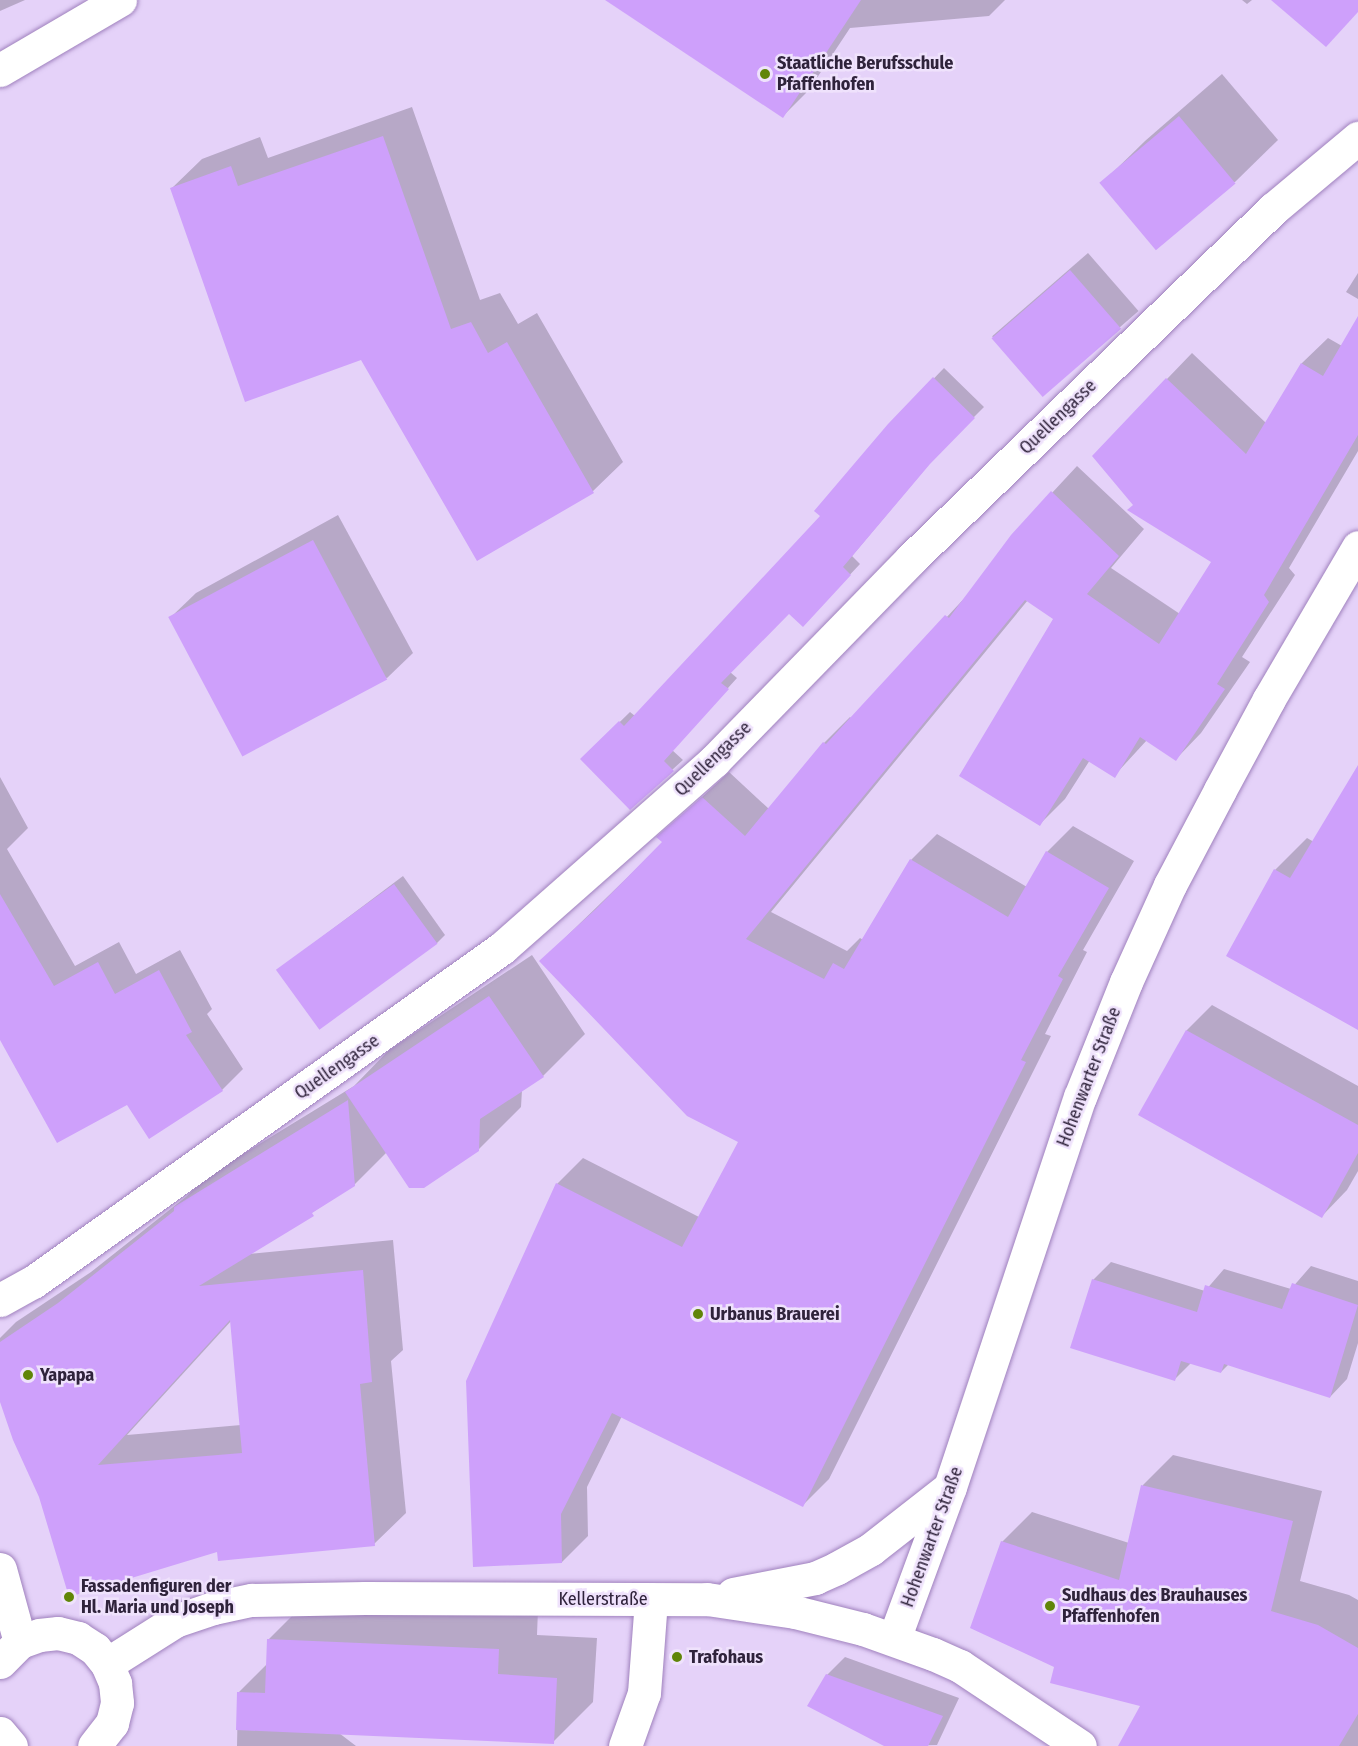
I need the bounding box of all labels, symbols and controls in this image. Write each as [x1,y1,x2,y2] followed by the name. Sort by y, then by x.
[777,53,953,96] place label: Staatliche Berufsschule Pfaffenhofen
[758,67,772,81] marker: Staatliche Berufsschule Pfaffenhofen
[1015,375,1101,459] street label: Quellengasse
[670,717,756,801] street label: Quellengasse
[1052,1004,1126,1150] street label: Hohenwarter Straße
[291,1030,383,1104] street label: Quellengasse
[710,1303,840,1325] place label: Urbanus Brauerei
[691,1307,705,1321] marker: Urbanus Brauerei
[40,1364,94,1386] place label: Yapapa
[21,1368,35,1382] marker: Yapapa
[897,1464,967,1610] street label: Hohenwarter Straße
[81,1576,234,1618] place label: Fassadenfiguren der Hl. Maria und Joseph
[1062,1585,1247,1628] place label: Sudhaus des Brauhauses Pfaffenhofen
[558,1588,648,1610] street label: Kellerstraße
[62,1590,76,1604] marker: Fassadenfiguren der Hl. Maria und Joseph
[1043,1599,1057,1613] marker: Sudhaus des Brauhauses Pfaffenhofen
[689,1646,763,1668] place label: Trafohaus
[670,1650,684,1664] marker: Trafohaus

